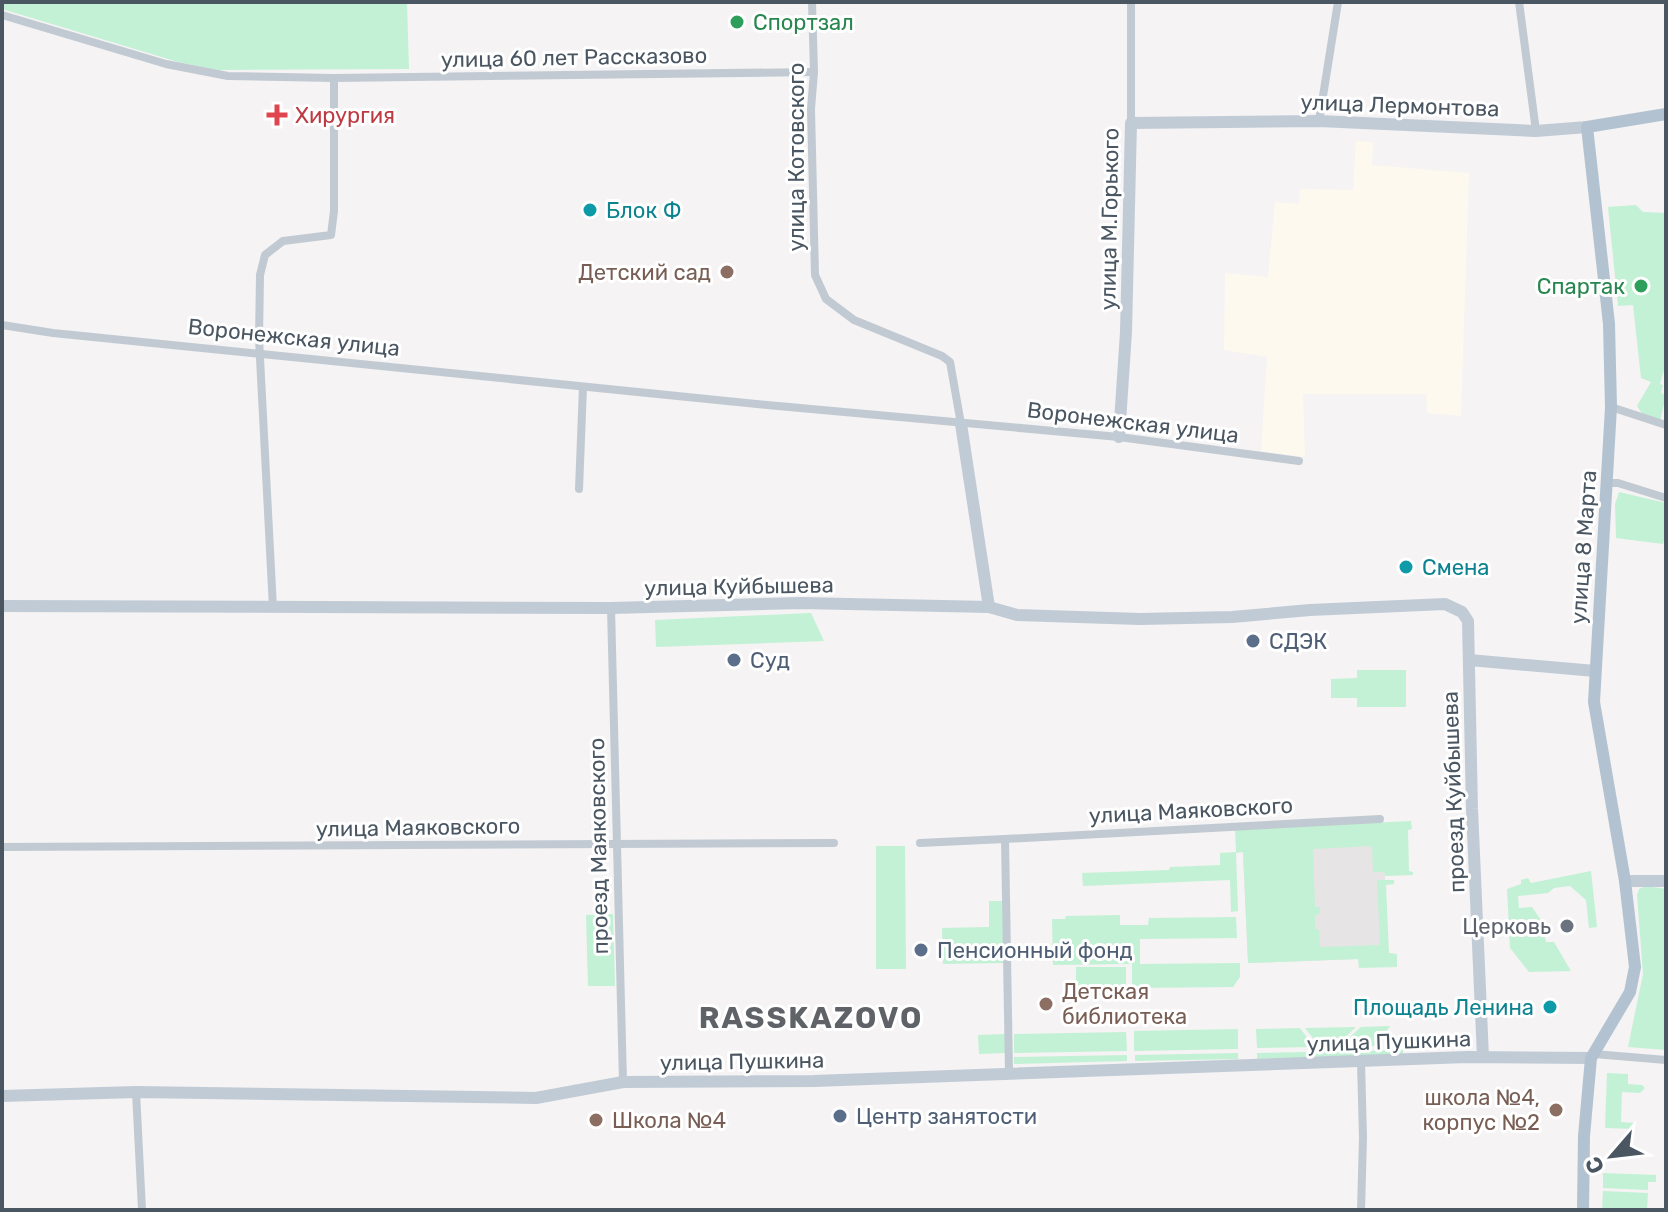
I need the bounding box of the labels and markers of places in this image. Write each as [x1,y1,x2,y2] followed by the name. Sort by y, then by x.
[753,9,854,36] place label: Спортзал
[728,13,746,31] marker: Спортзал
[295,102,395,129] place label: Хирургия
[266,104,288,126] marker: Хирургия
[606,197,681,224] place label: Блок Ф
[581,201,599,219] marker: Блок Ф
[578,259,711,286] place label: Детский сад
[718,263,736,281] marker: Детский сад
[1537,273,1625,300] place label: Спартак
[1632,277,1650,295] marker: Спартак
[1422,554,1490,581] place label: Смена
[1397,558,1415,576] marker: Смена
[1269,628,1327,655] place label: СДЭК
[1244,632,1262,650] marker: СДЭК
[750,647,790,674] place label: Суд
[725,651,743,669] marker: Суд
[1462,913,1551,940] place label: Церковь
[1558,917,1576,935] marker: Церковь
[937,937,1133,964] place label: Пенсионный фонд
[912,941,930,959] marker: Пенсионный фонд
[1062,978,1187,1030] place label: Детская библиотека
[1353,994,1534,1021] place label: Площадь Ленина
[1037,995,1055,1013] marker: Детская библиотека
[1541,998,1559,1016] marker: Площадь Ленина
[1422,1084,1540,1136] place label: школа №4, корпус №2
[1547,1101,1565,1119] marker: школа №4, корпус №2
[856,1103,1037,1130] place label: Центр занятости
[612,1107,726,1134] place label: Школа №4
[831,1107,849,1125] marker: Центр занятости
[587,1111,605,1129] marker: Школа №4

